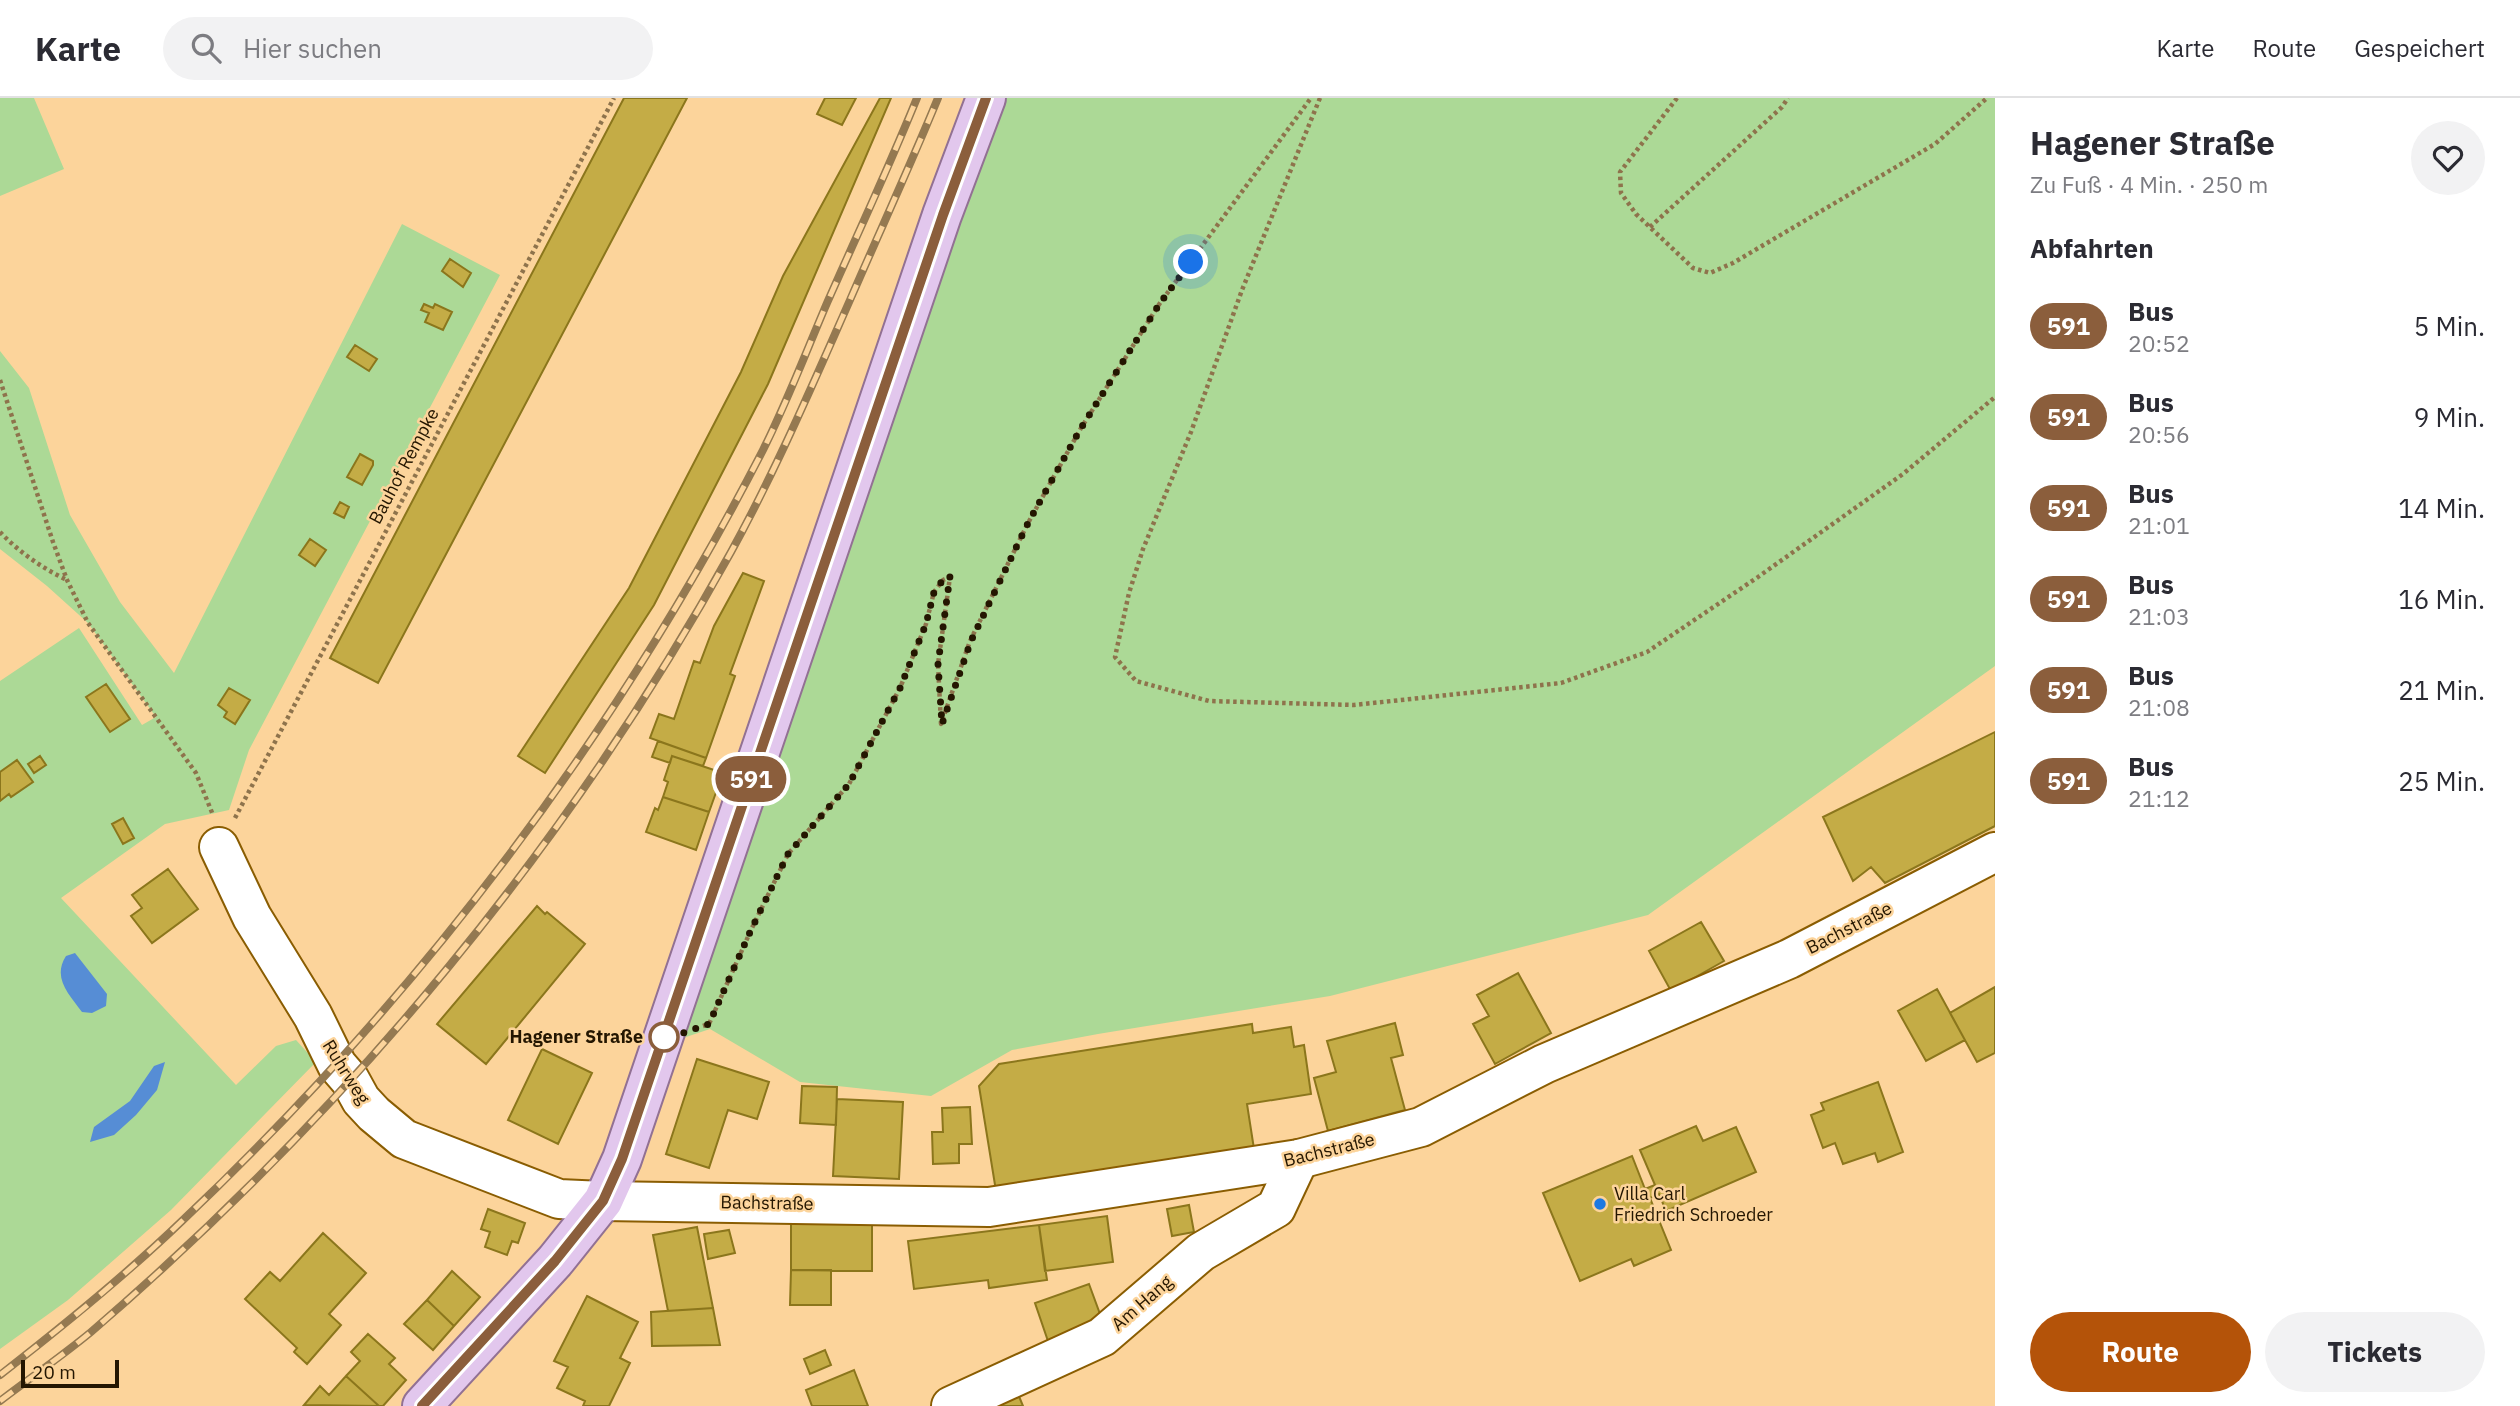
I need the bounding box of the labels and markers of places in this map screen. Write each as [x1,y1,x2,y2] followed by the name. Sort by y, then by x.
[649,1022,679,1052] marker: Hagener Straße
[509,1025,643,1048] place label: Hagener Straße
[1614,1182,1773,1226] place label: Villa Carl Friedrich Schroeder
[1592,1196,1608,1212] marker: Villa Carl Friedrich Schroeder

